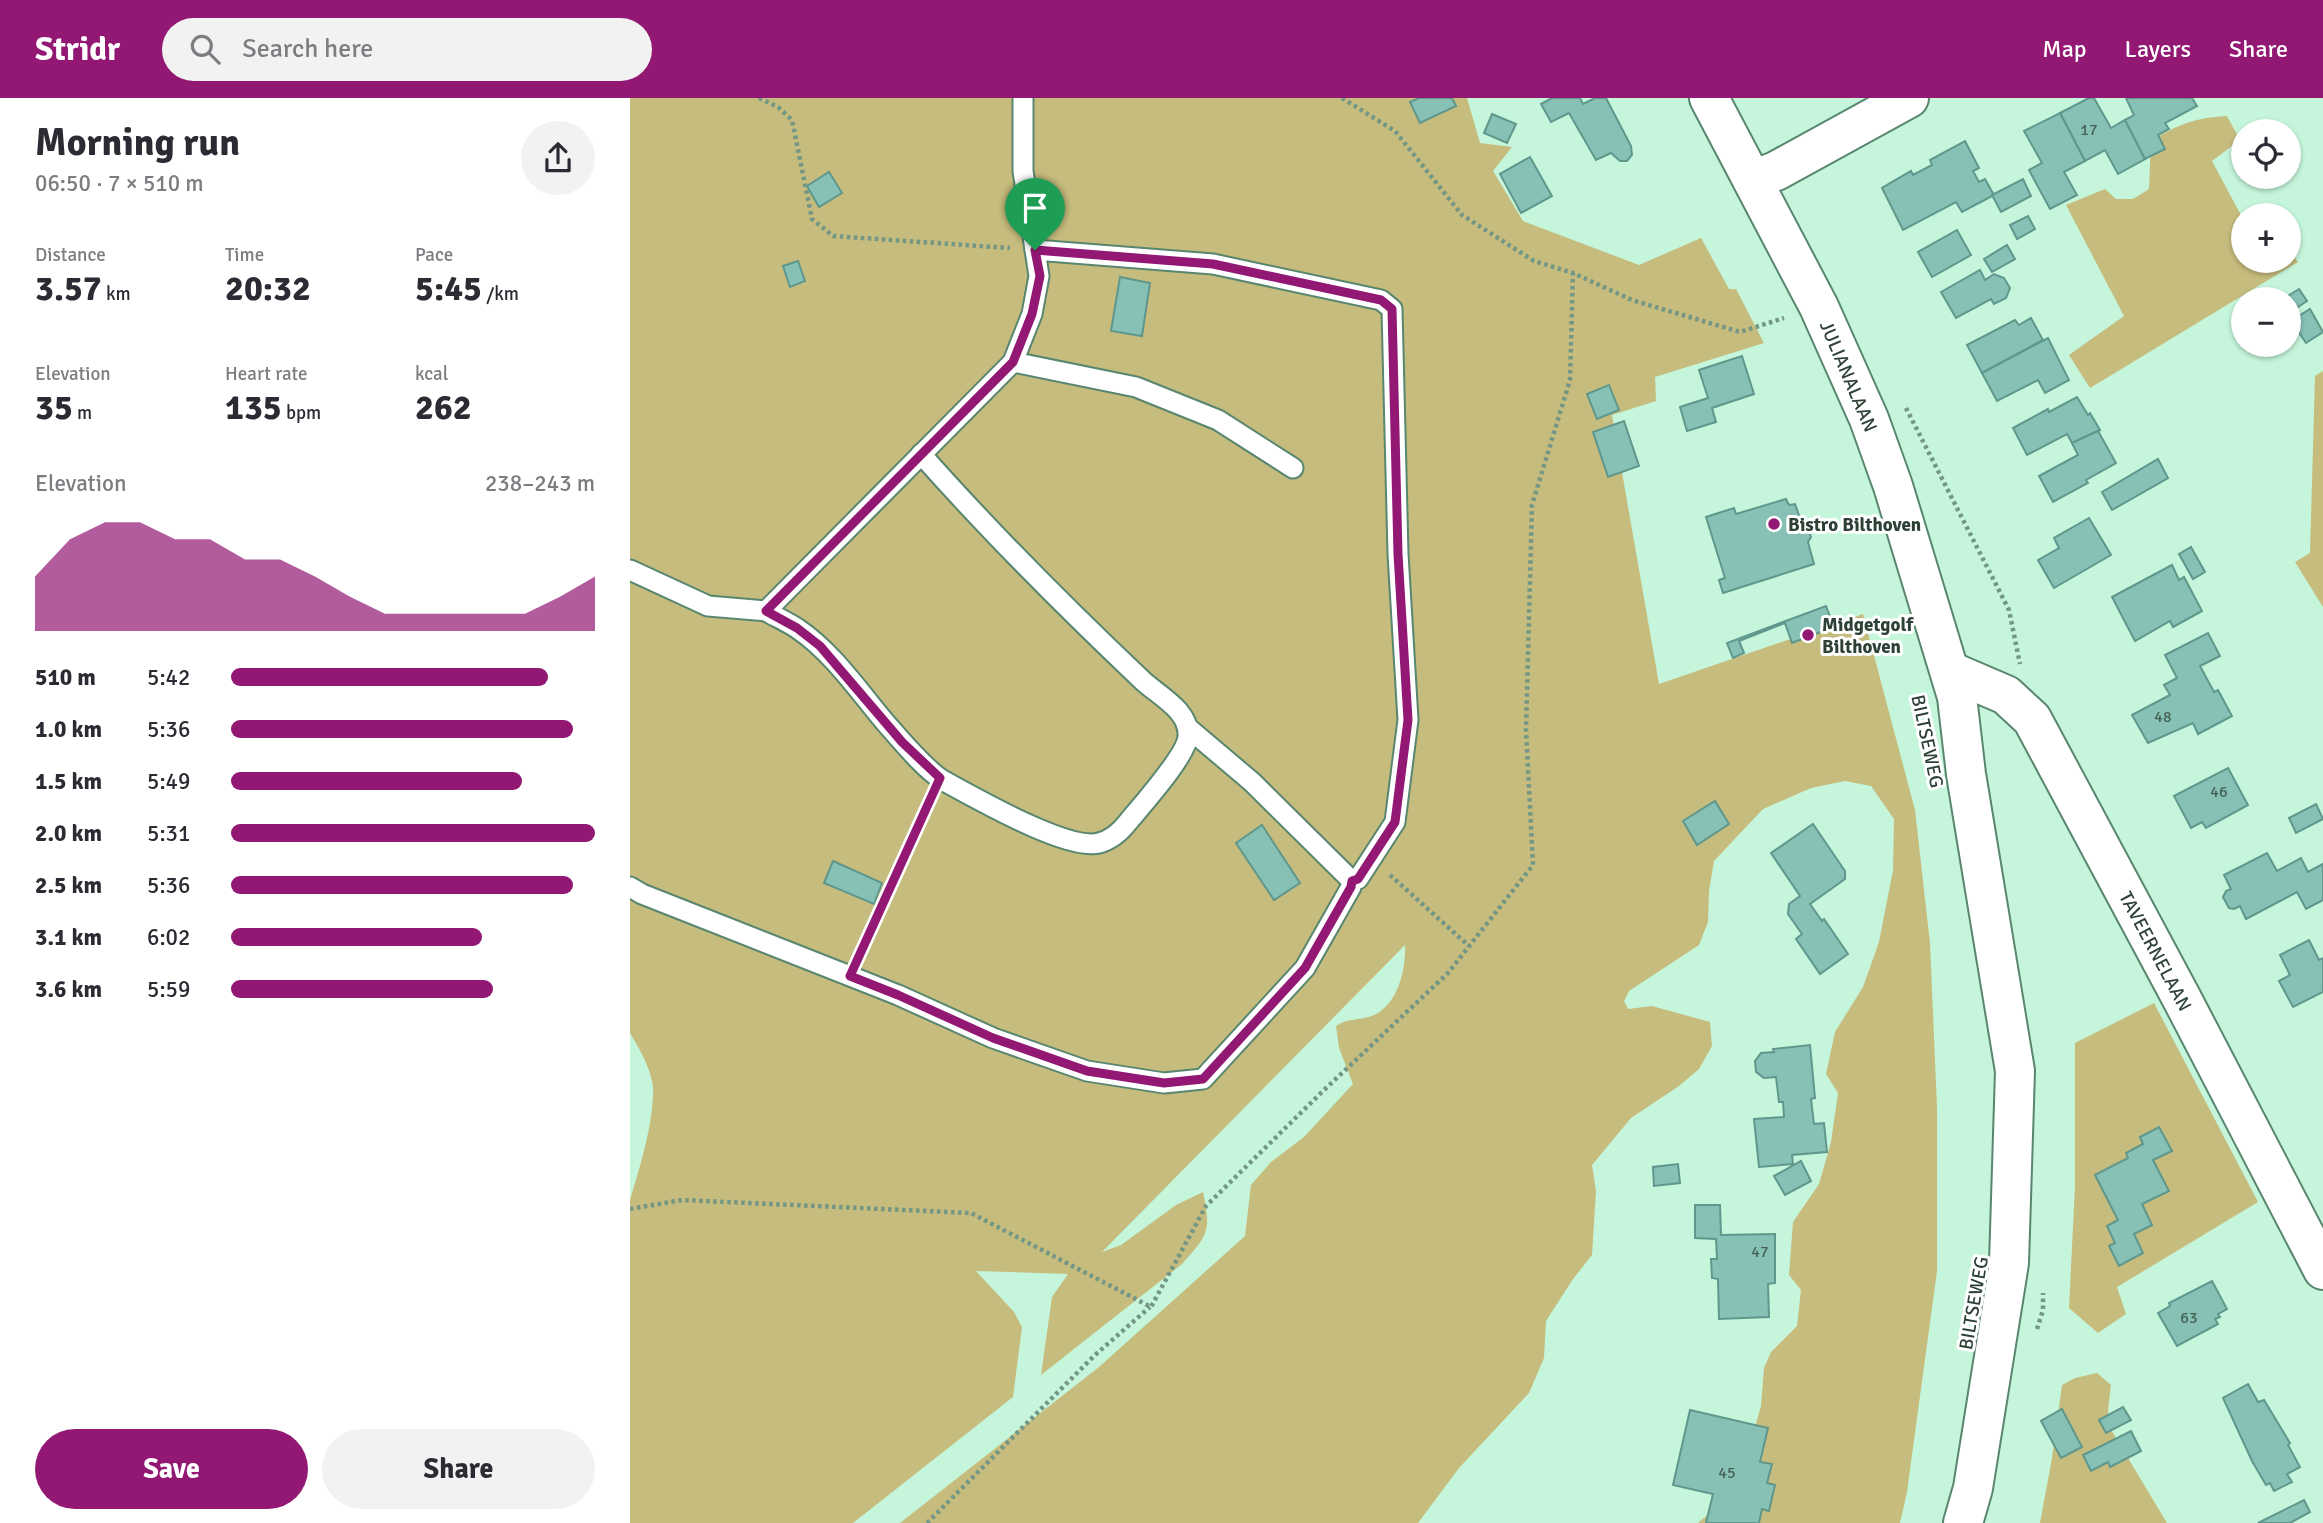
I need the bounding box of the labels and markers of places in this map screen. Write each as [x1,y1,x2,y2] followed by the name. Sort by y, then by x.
[1005,178,1065,250] pin
[1788,513,1921,537] place label: Bistro Bilthoven
[1766,516,1782,532] marker: Bistro Bilthoven
[1822,613,1914,659] place label: Midgetgolf Bilthoven
[1800,627,1816,643] marker: Midgetgolf Bilthoven

